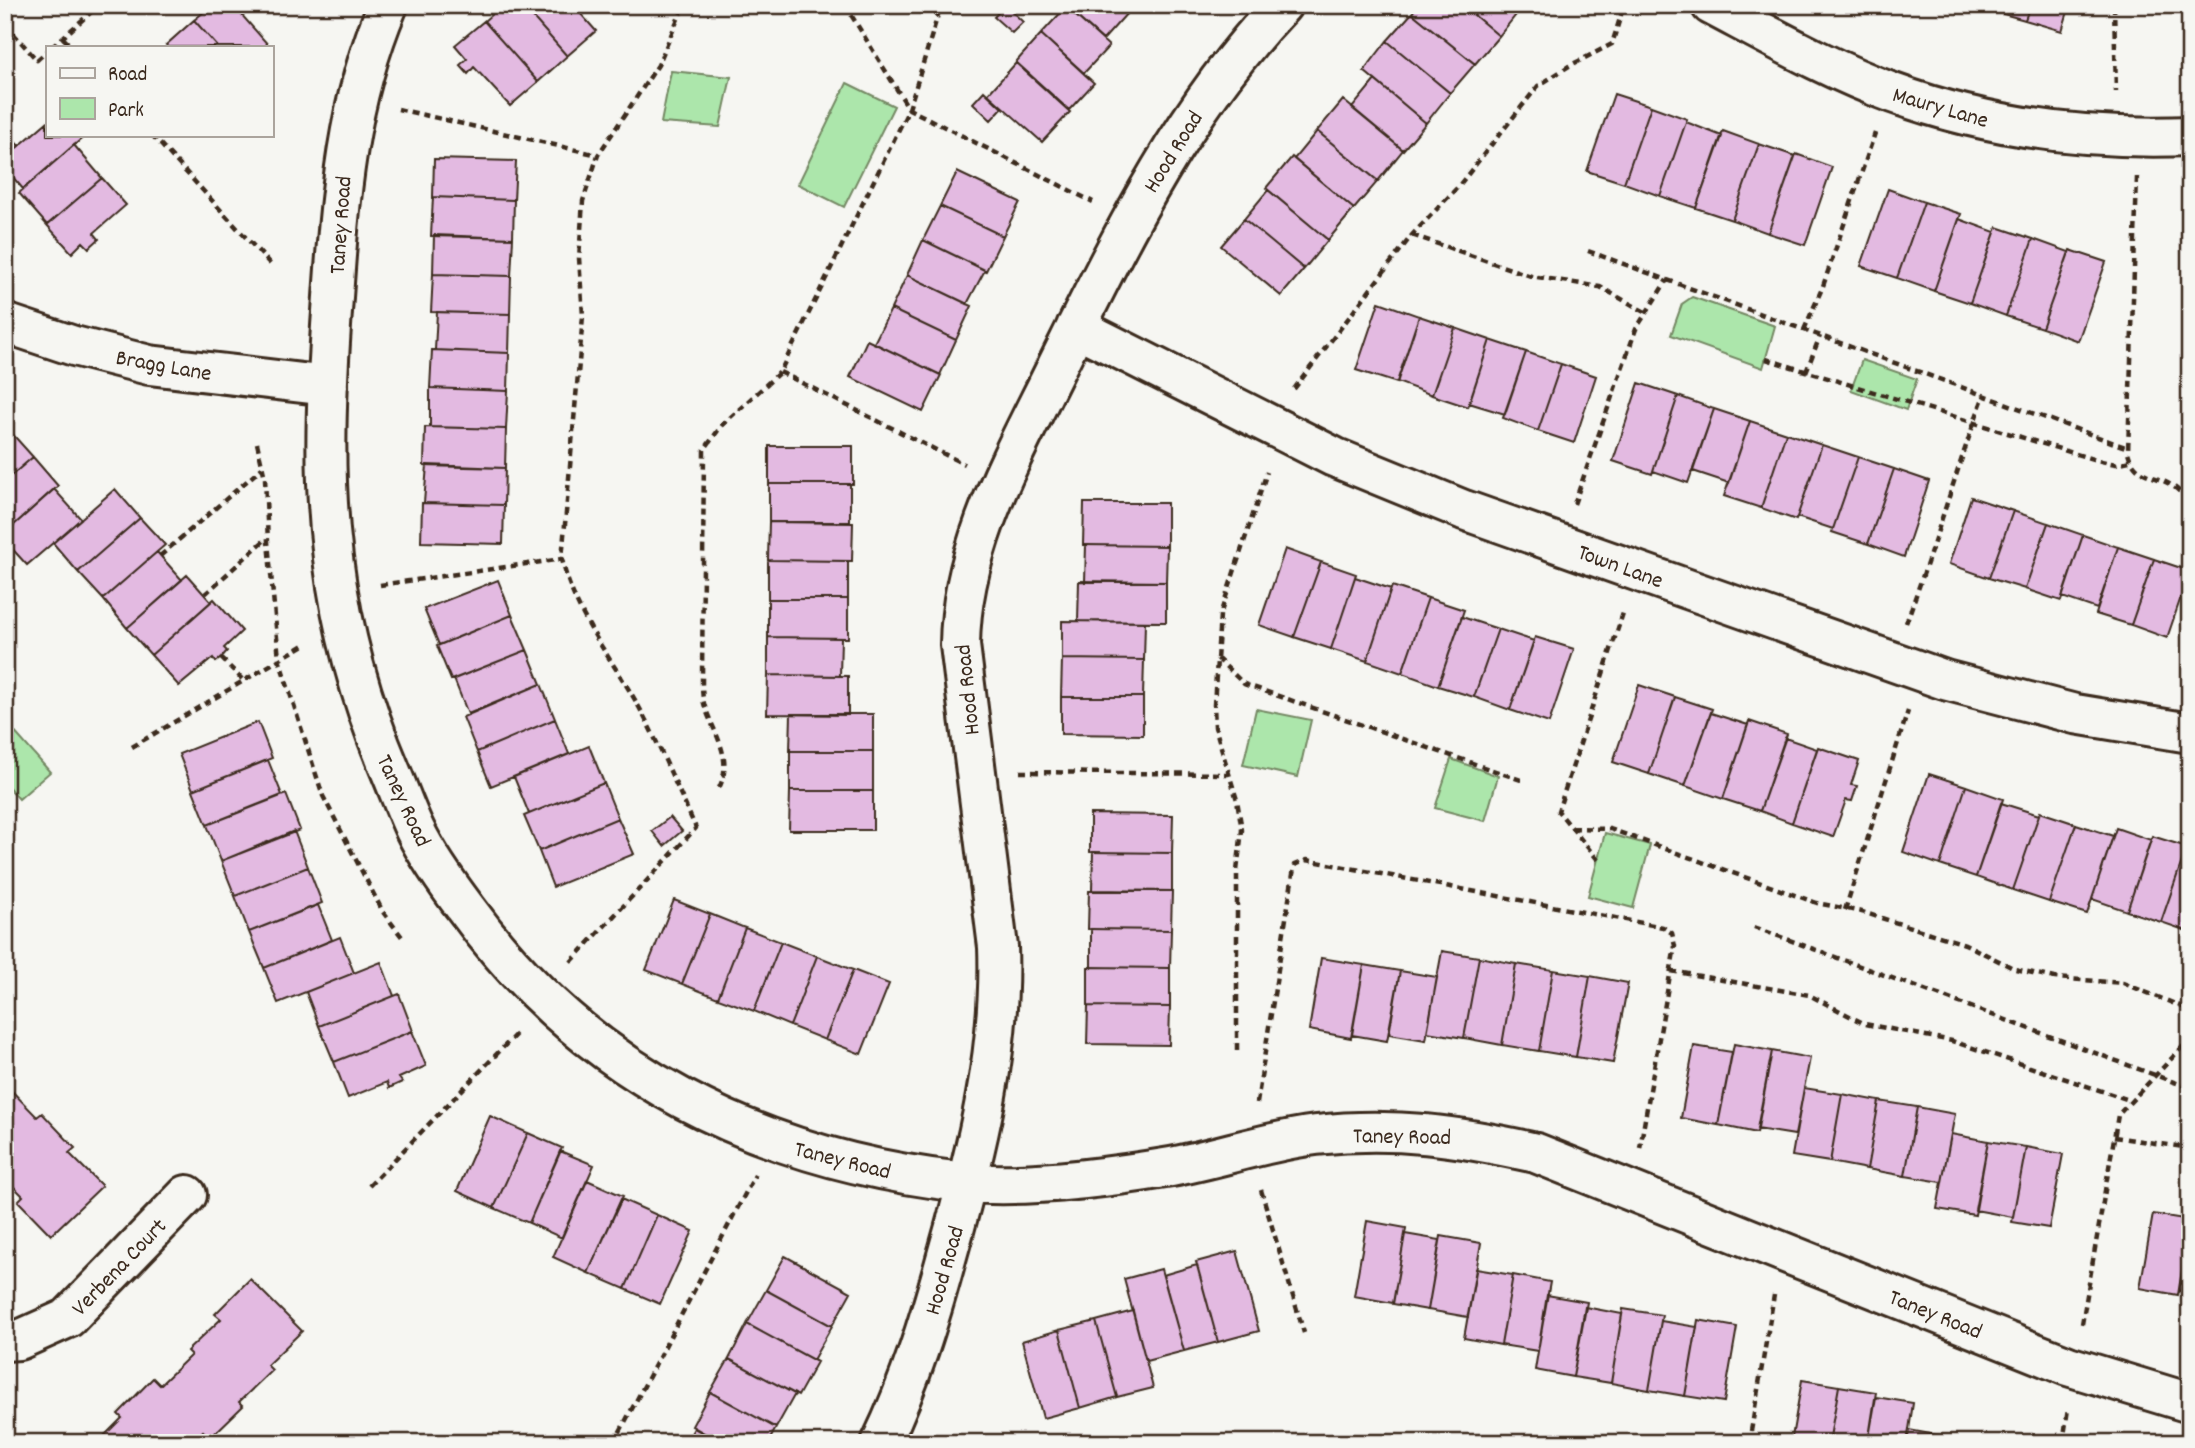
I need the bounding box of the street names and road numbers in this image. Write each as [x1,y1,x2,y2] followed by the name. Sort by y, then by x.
[1888,80,1992,139] street label: Maury Lane
[1137,105,1213,200] street label: Hood Road
[323,175,362,275] street label: Taney Road
[113,343,214,392] street label: Bragg Lane
[1572,538,1667,599] street label: Town Lane
[948,643,991,737] street label: Hood Road
[366,750,438,853] street label: Taney Road
[1352,1121,1451,1156] street label: Taney Road
[790,1134,894,1190] street label: Taney Road
[65,1212,176,1325] street label: Verbena Court
[918,1223,975,1319] street label: Hood Road
[1883,1283,1986,1350] street label: Taney Road

